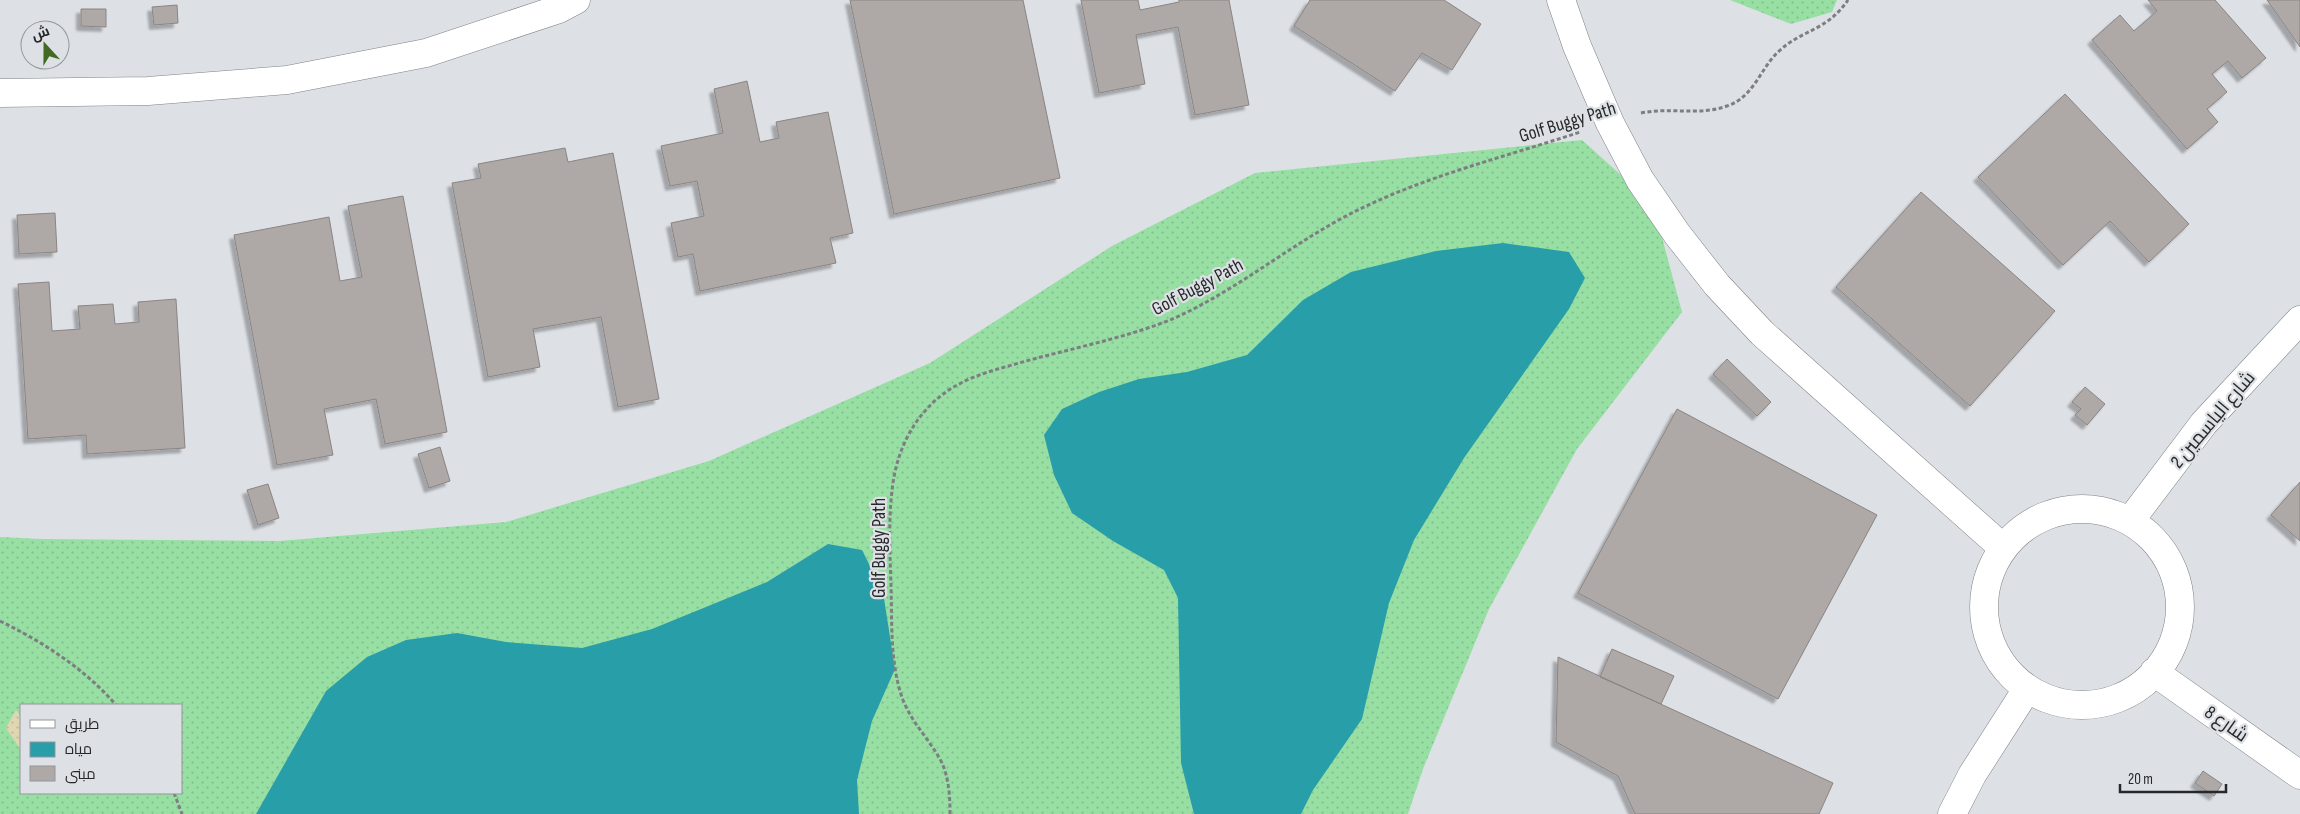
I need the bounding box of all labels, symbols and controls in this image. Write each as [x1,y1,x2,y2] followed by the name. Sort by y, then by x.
[20,20,70,70] north arrow
[29,22,52,44] text: ش
[1516,97,1619,148] street label: Golf Buggy Path
[1148,254,1247,321] street label: Golf Buggy Path
[2166,367,2261,474] street label: شارع الياسمين 2
[868,498,891,598] street label: Golf Buggy Path
[2199,701,2252,748] street label: شارع 8
[20,704,182,794] legend
[65,715,99,734] text: طريق
[65,740,92,759] text: مياه
[2120,762,2226,794] scale bar
[65,765,96,784] text: مبنى
[2128,770,2153,789] text: 20 m

